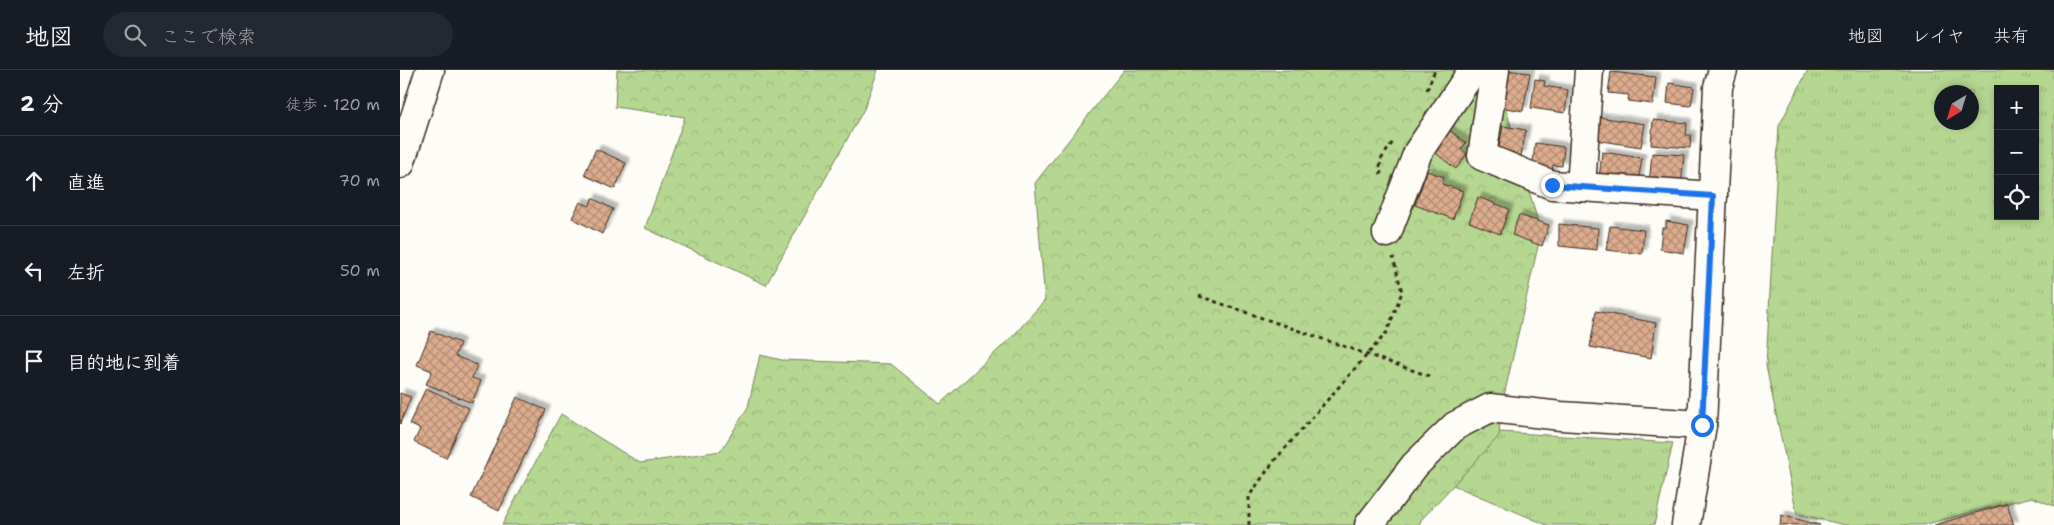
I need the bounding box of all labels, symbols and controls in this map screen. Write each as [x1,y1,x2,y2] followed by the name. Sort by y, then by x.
[103,12,453,57] search box
[25,21,73,53] text: 地図
[121,21,149,49] icon: search
[161,24,256,49] text: ここで検索
[1848,24,1884,48] text: 地図
[1912,24,1965,48] text: レイヤ
[1993,24,2029,48] text: 共有
[1934,85,1979,130] north arrow
[1994,85,2039,220] map controls
[1994,85,2039,130] button: +
[20,90,63,118] text: 2 分
[286,94,380,115] text: 徒歩 · 120 m
[1994,130,2039,175] button: −
[20,167,48,195] icon: ahead
[67,170,105,195] text: 直進
[339,170,380,191] text: 70 m
[1541,174,1564,197] route end
[1994,175,2039,220] button: locate
[20,257,48,285] icon: left
[67,260,105,285] text: 左折
[340,260,380,281] text: 50 m
[20,347,48,375] icon: arrive
[67,350,181,375] text: 目的地に到着
[1691,414,1714,437] route start

